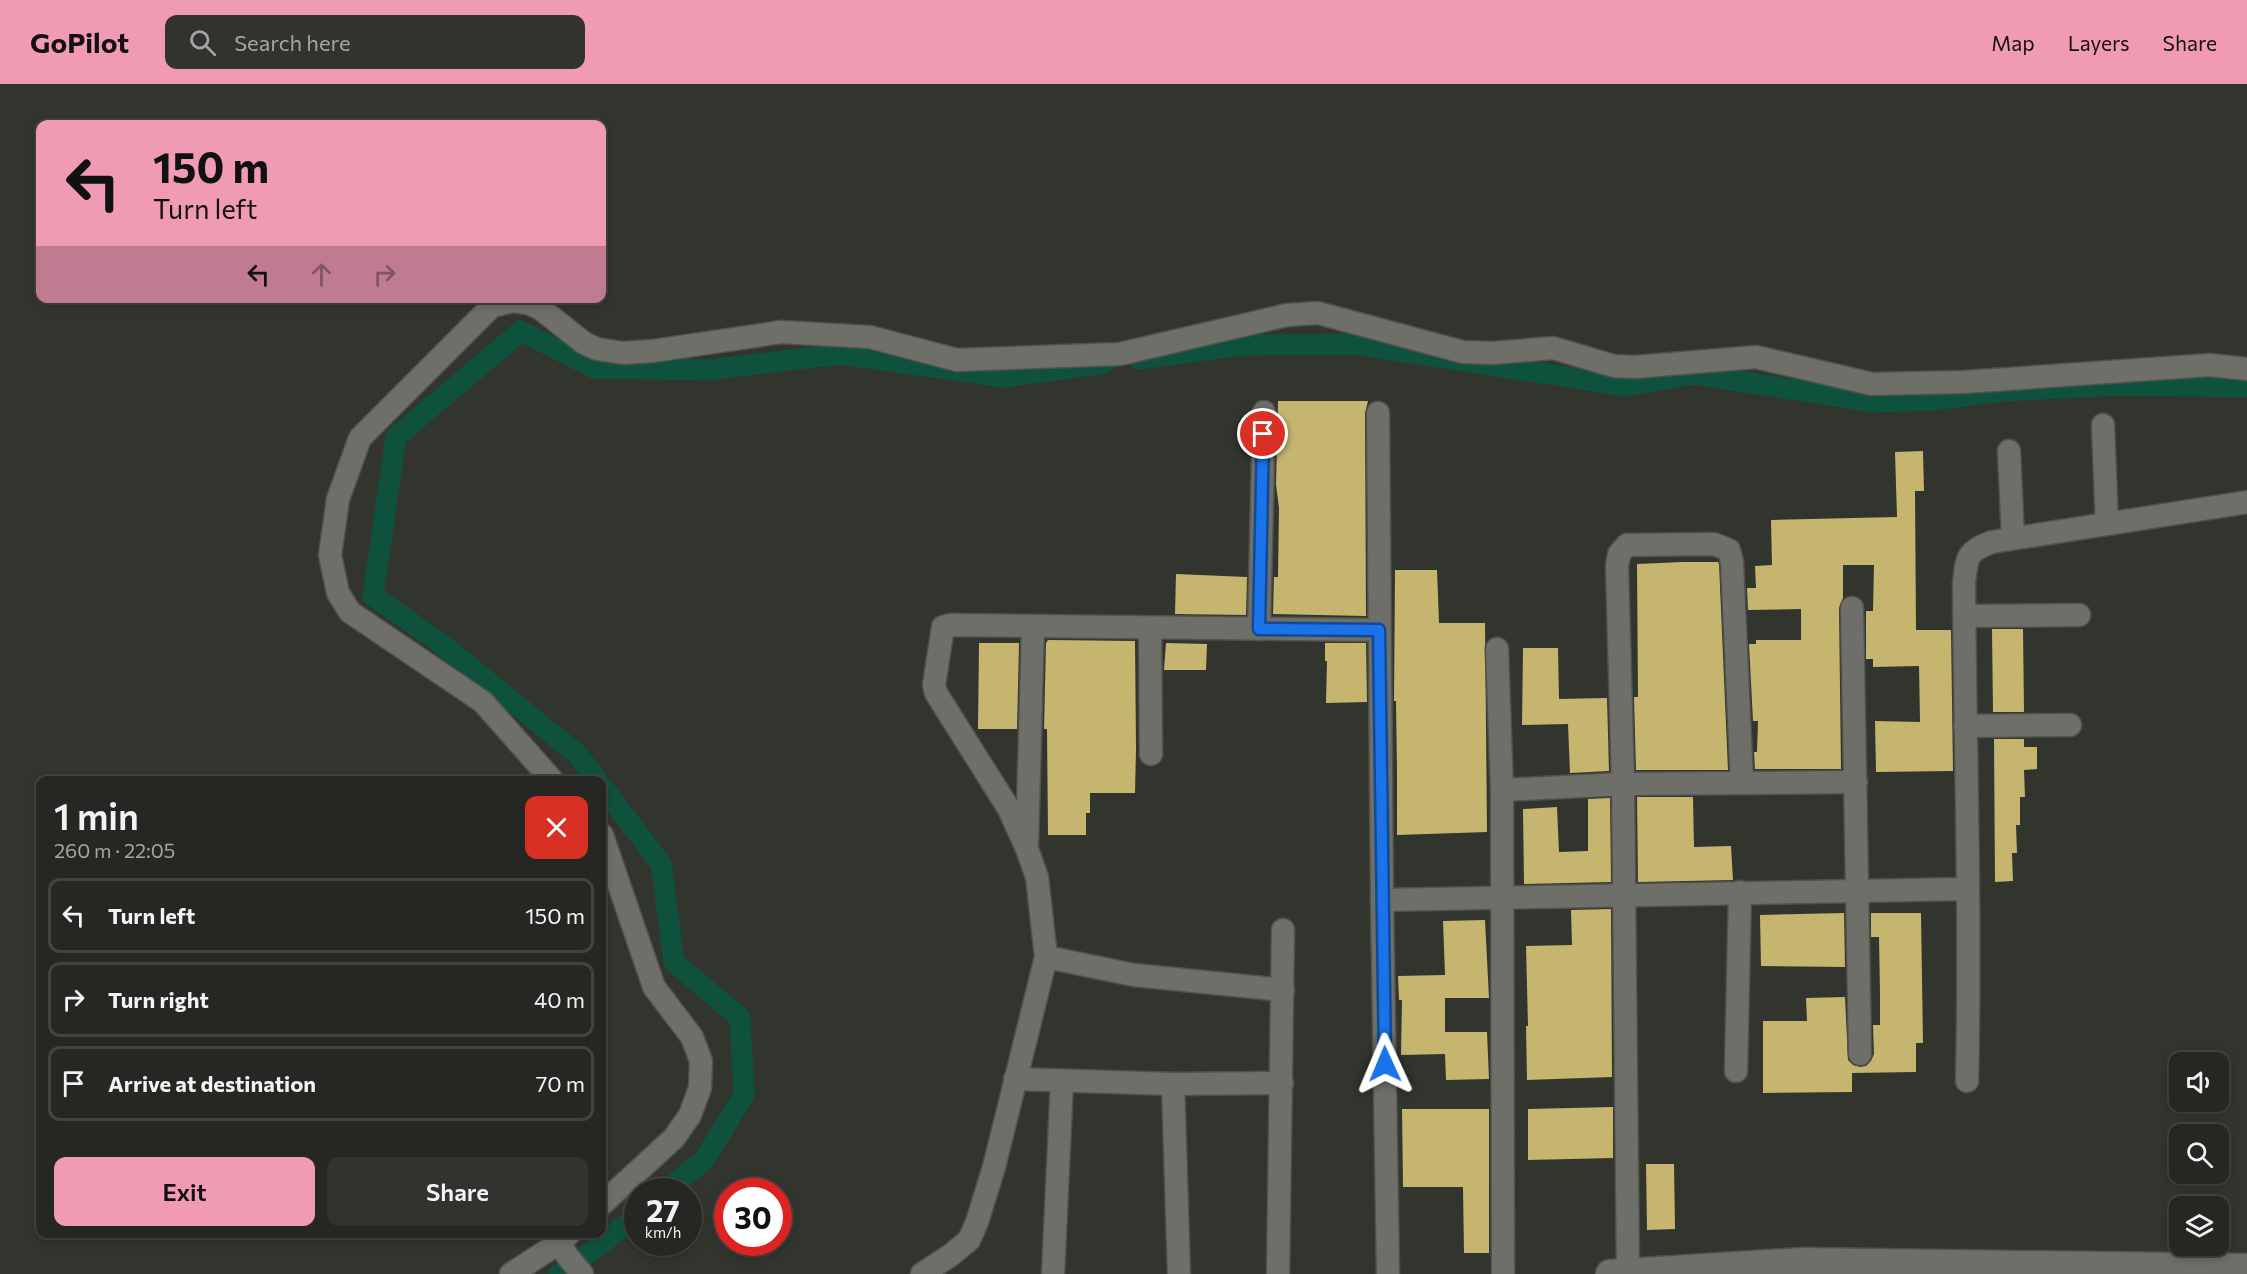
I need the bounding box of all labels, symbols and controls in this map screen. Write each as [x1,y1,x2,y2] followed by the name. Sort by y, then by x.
[165,15,585,69] search box
[30,25,129,59] text: GoPilot
[186,26,219,59] icon: search
[234,29,351,56] text: Search here
[1991,30,2035,55] text: Map
[2068,30,2130,55] text: Layers
[2163,30,2217,55] text: Share
[153,140,269,192] text: 150 m
[54,144,132,222] icon: left
[153,192,257,225] text: Turn left
[242,258,275,291] icon: left
[305,258,338,291] icon: ahead
[368,258,401,291] icon: right
[1237,408,1288,459] pin
[1246,417,1279,450] icon: arrive
[54,793,139,837] text: 1 min
[525,796,588,859] button: close
[54,838,175,862] text: 260 m · 22:05
[57,899,90,932] icon: left
[108,902,195,929] text: Turn left
[525,902,585,929] text: 150 m
[57,983,90,1016] icon: right
[108,986,209,1013] text: Turn right
[534,986,585,1013] text: 40 m
[1353,1032,1417,1096] position arrow
[2169,1052,2229,1256] map controls
[2169,1052,2229,1112] button: sound
[57,1067,90,1100] icon: arrive
[108,1070,316,1097] text: Arrive at destination
[536,1070,585,1097] text: 70 m
[2169,1124,2229,1184] button: search
[54,1157,315,1226] button: Exit
[327,1157,588,1226] button: Share
[714,1178,792,1256] speed limit sign: 30
[646,1191,680,1228] text: 27
[2169,1196,2229,1256] button: layers
[645,1223,681,1241] text: km/h

